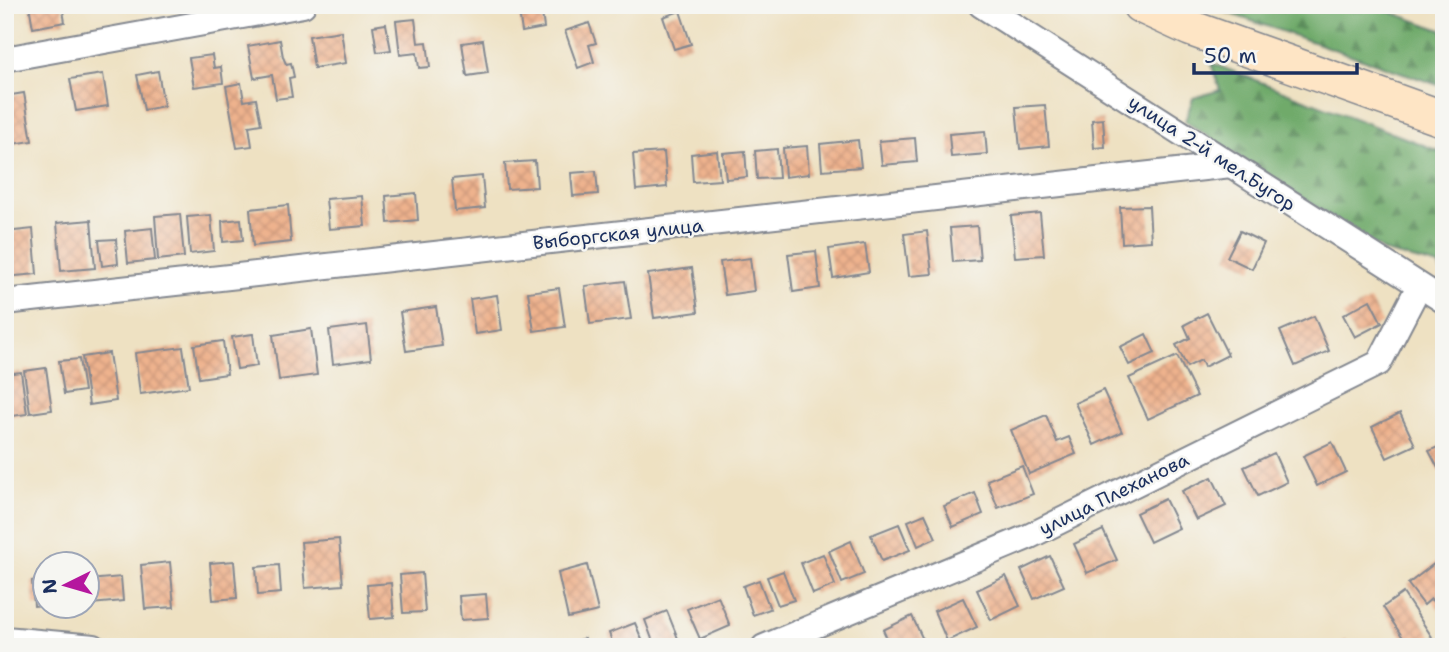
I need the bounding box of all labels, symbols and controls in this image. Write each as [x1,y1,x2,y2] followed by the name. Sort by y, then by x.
[1194,32,1356,76] scale bar
[1204,42,1257,70] text: 50 m
[1123,89,1301,217] street label: улица 2-й мел.Бугор
[531,213,705,255] street label: Выборгская улица
[1035,447,1193,541] street label: улица Плеханова
[32,550,102,620] north arrow
[36,578,63,595] text: N

